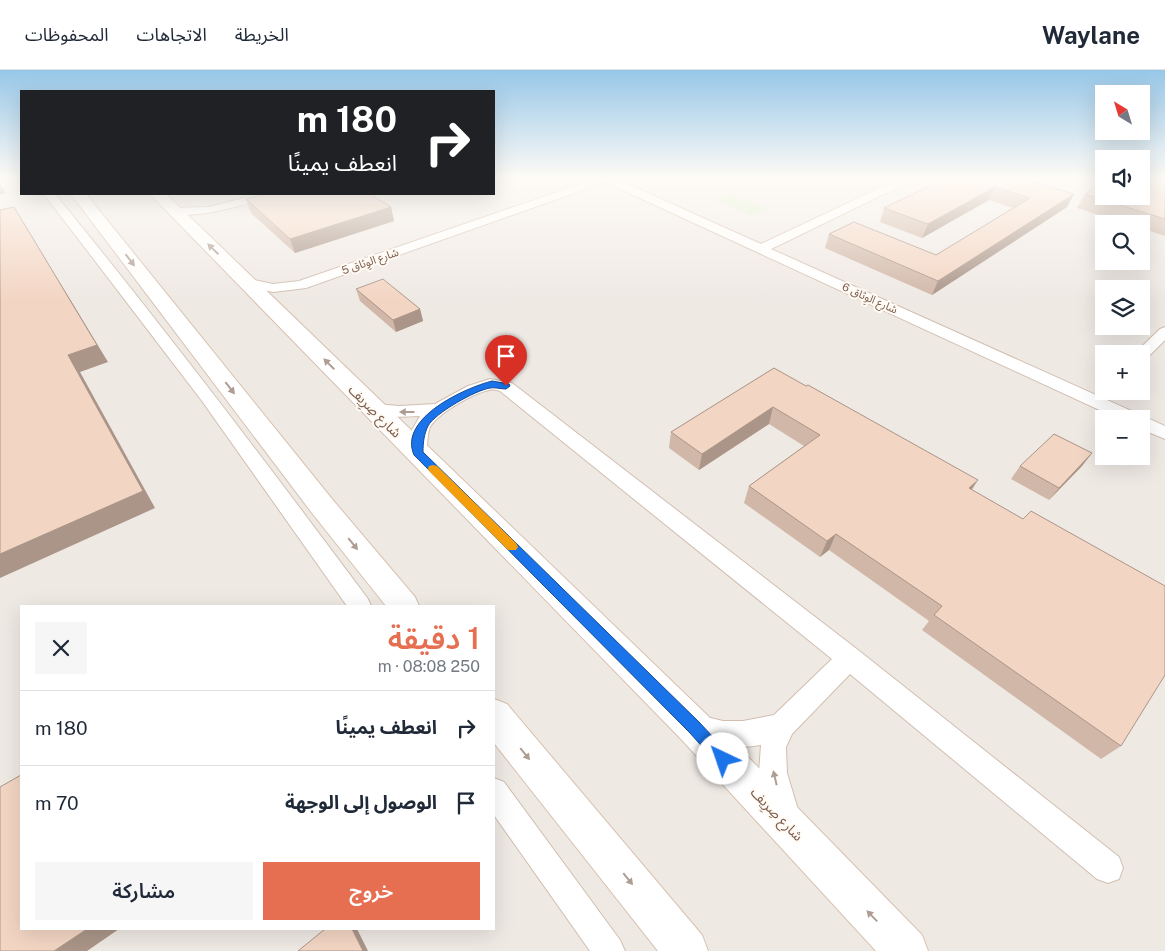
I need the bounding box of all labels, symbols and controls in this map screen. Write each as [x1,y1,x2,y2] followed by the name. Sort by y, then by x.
[1042,21,1140,49] text: Waylane
[25,24,109,45] text: المحفوظات
[137,24,207,45] text: الاتجاهات
[235,24,289,45] text: الخريطة
[1095,85,1150,140] north arrow
[1095,85,1150,465] map controls
[297,99,397,140] text: 180 m
[415,110,480,175] icon: right
[288,150,397,176] text: انعطف يمينًا
[1095,150,1150,205] button: sound
[1095,215,1150,270] button: search
[208,243,220,255] one-way arrow
[340,246,401,279] street label: شارع الوِثاق 5
[124,253,135,266] one-way arrow
[839,280,900,318] street label: شارع الوِثاق 6
[1095,280,1150,335] button: layers
[485,335,527,386] pin
[492,342,520,370] icon: arrive
[1095,345,1150,400] button: +
[323,358,335,370] one-way arrow
[224,381,235,394] one-way arrow
[343,381,405,443] street label: شارع صِرِيف
[398,408,414,416] one-way arrow
[1095,410,1150,465] button: −
[347,537,358,550] one-way arrow
[388,620,480,656] text: 1 دقيقة
[35,622,87,674] button: close
[378,657,480,676] text: 250 m · 08:08
[452,714,480,742] icon: right
[336,716,437,738] text: انعطف يمينًا
[35,717,88,739] text: 180 m
[696,732,748,784] position arrow
[519,747,530,760] one-way arrow
[771,771,779,786] one-way arrow
[745,784,806,846] street label: شارع صِرِيف
[452,789,480,817] icon: arrive
[285,791,437,813] text: الوصول إلى الوجهة
[35,792,79,814] text: 70 m
[35,862,253,920] button: مشاركة
[263,862,480,920] button: خروج
[622,873,633,886] one-way arrow
[866,910,878,922] one-way arrow

